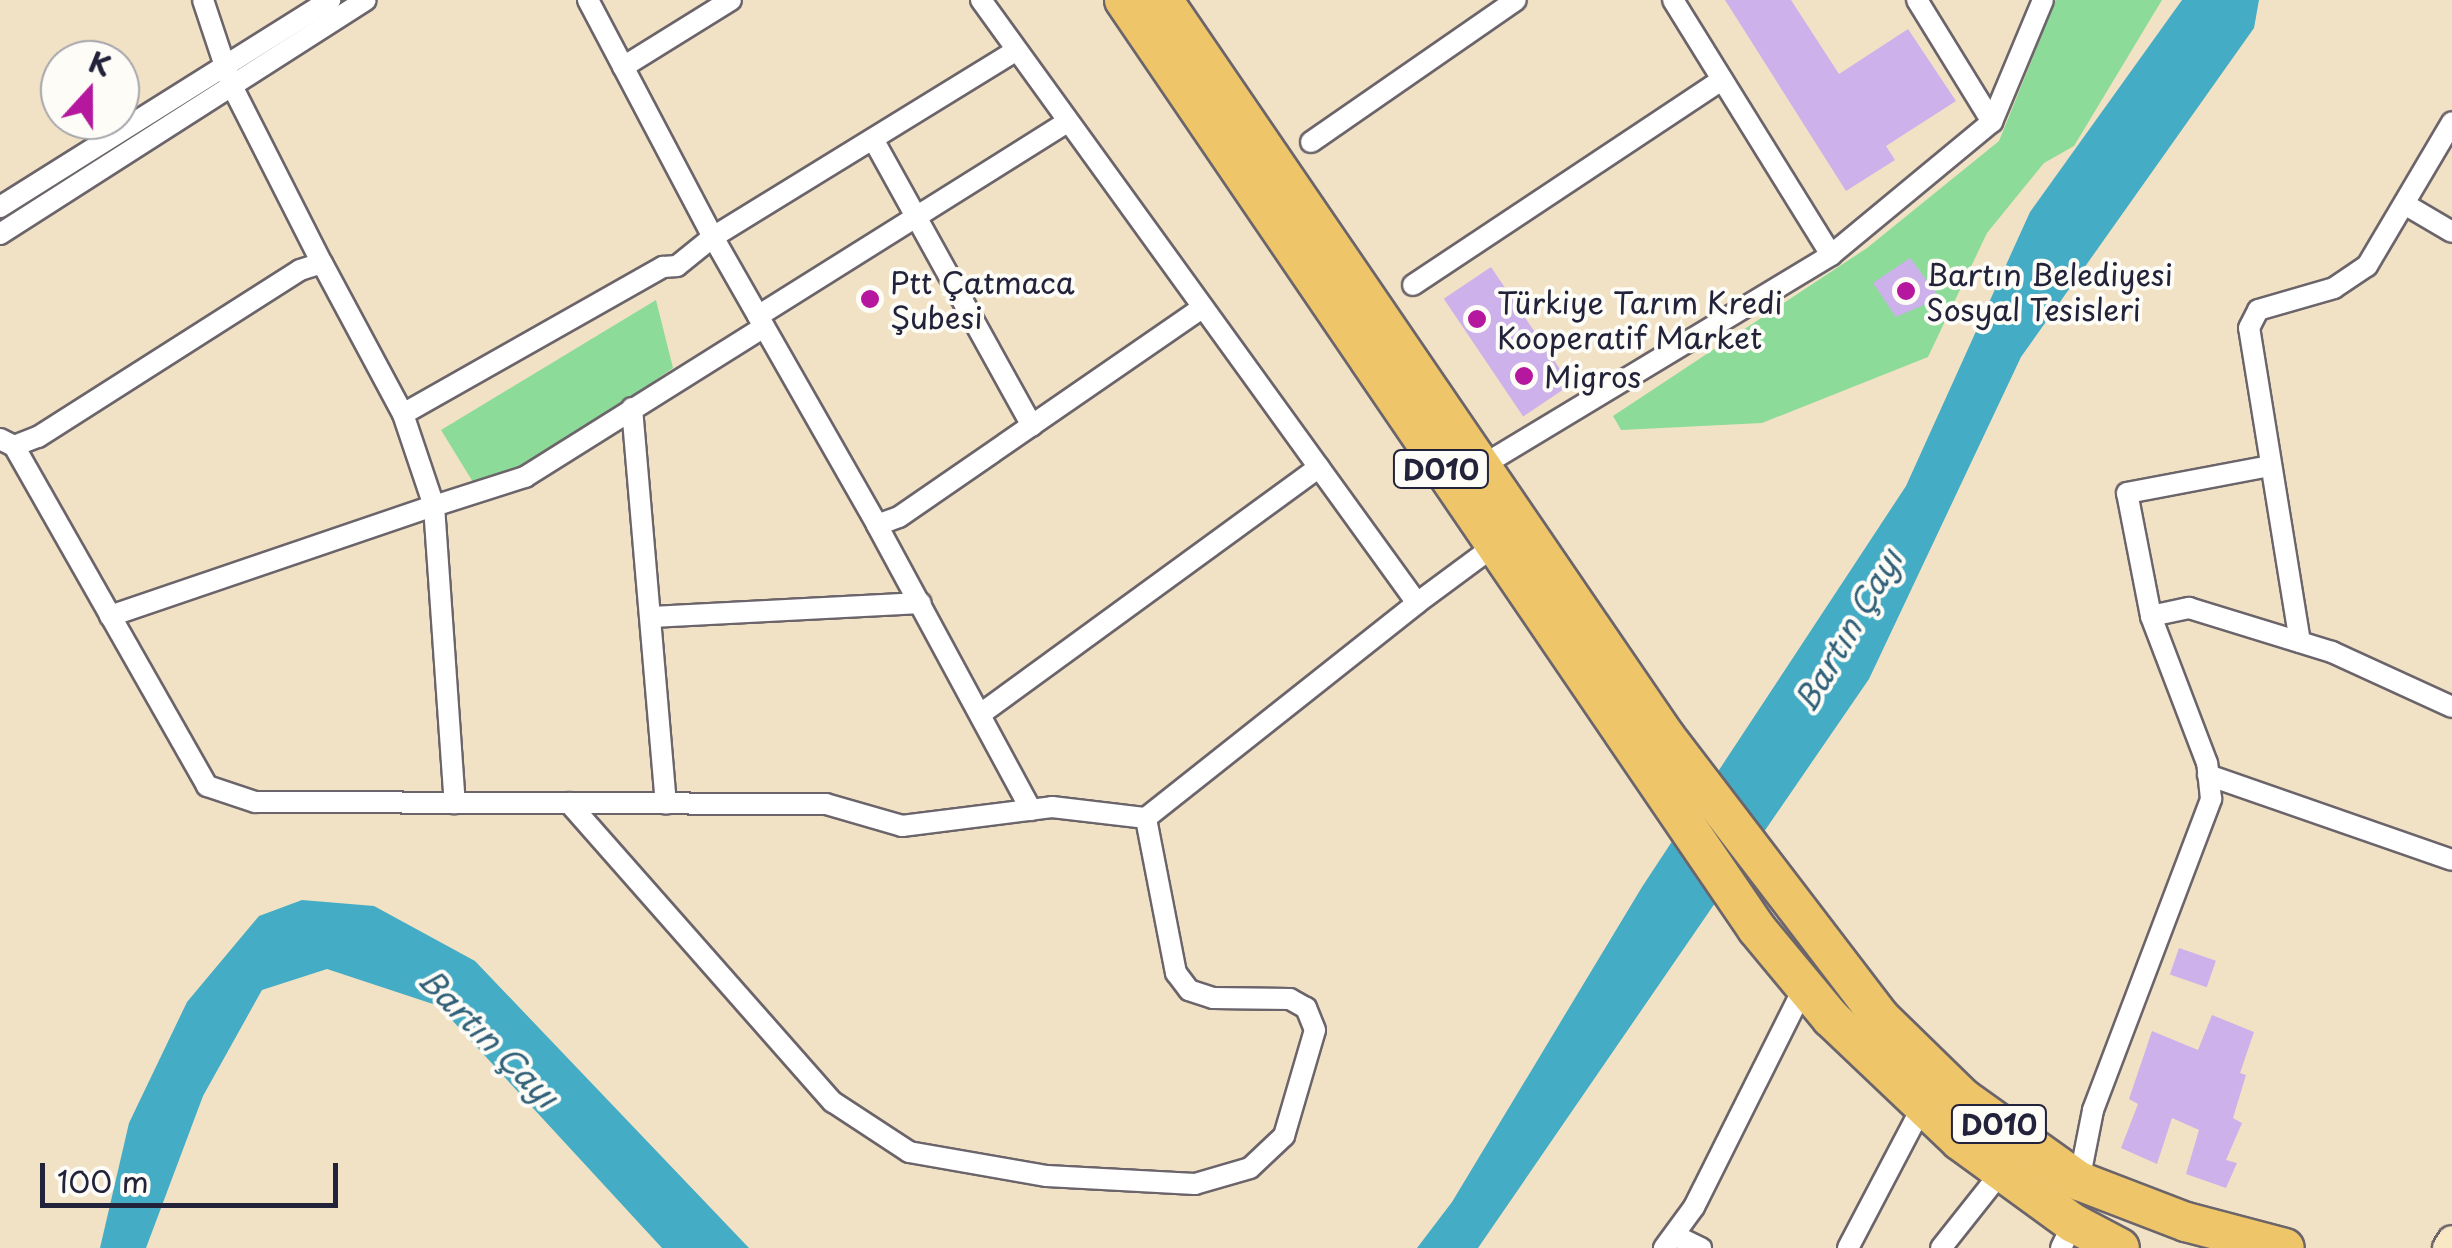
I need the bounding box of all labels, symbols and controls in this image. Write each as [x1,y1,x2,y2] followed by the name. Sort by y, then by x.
[40,40,140,140] north arrow
[83,40,117,87] text: K
[1926,256,2171,326] place label: Bartın Belediyesi Sosyal Tesisleri
[890,264,1076,334] place label: Ptt Çatmaca Şubesi
[1895,280,1917,302] marker: Bartın Belediyesi Sosyal Tesisleri
[1497,284,1784,354] place label: Türkiye Tarım Kredi Kooperatif Market
[859,288,881,310] marker: Ptt Çatmaca Şubesi
[1466,308,1488,330] marker: Türkiye Tarım Kredi Kooperatif Market
[1544,358,1641,394] place label: Migros
[1513,365,1535,387] marker: Migros
[1391,446,1491,492] road number: D010
[1785,541,1909,719] water label: Bartın Çayı
[411,959,567,1115] water label: Bartın Çayı
[1949,1101,2049,1147] road number: D010
[45,1143,342,1205] scale bar
[57,1158,149,1203] text: 100 m

